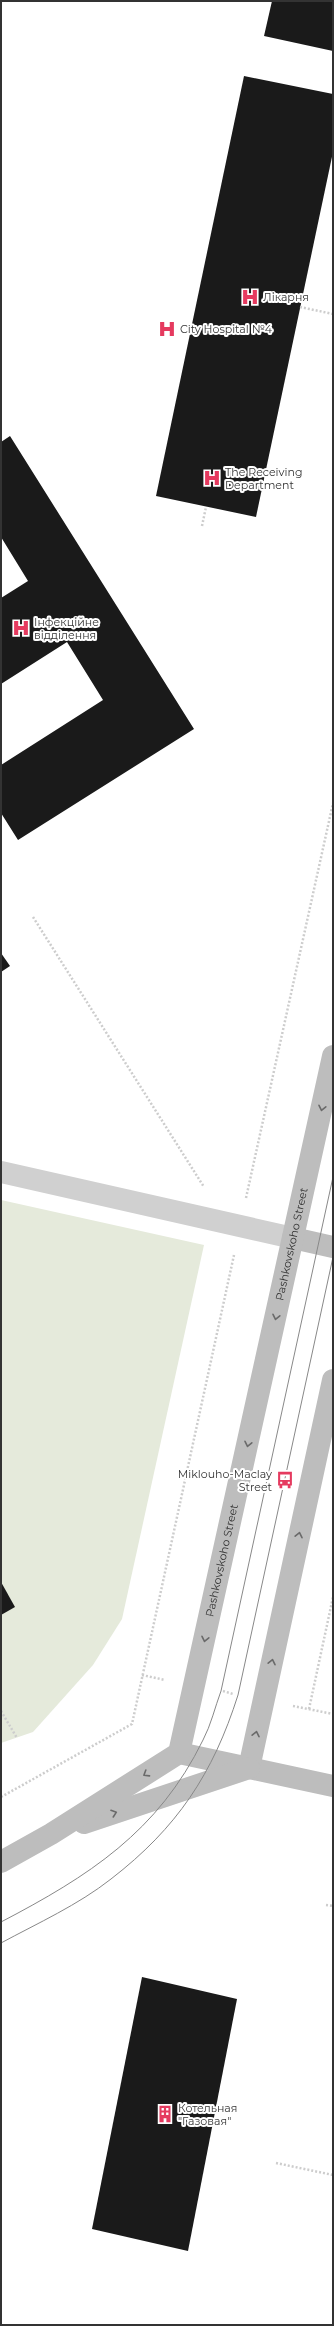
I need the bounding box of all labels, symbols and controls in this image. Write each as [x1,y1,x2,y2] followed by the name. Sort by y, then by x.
[240,287,260,307] hospital icon: Лікарня
[263,290,309,304] place label: Лікарня
[157,319,177,339] hospital icon: City Hospital №4
[180,322,273,336] place label: City Hospital №4
[225,465,302,492] place label: The Receiving Department
[202,468,222,488] hospital icon: The Receiving Department
[34,615,99,642] place label: Інфекційне відділення
[11,618,31,638] hospital icon: Інфекційне відділення
[318,1104,326,1111] one-way arrow
[272,1186,311,1302] street label: Pashkovskoho Street
[272,1313,280,1320] one-way arrow
[244,1440,252,1447] one-way arrow
[178,1467,273,1494] place label: Miklouho-Maclay Street
[275,1470,295,1490] bus stop icon: Miklouho-Maclay Street
[202,1502,241,1618] street label: Pashkovskoho Street
[295,1532,303,1538] one-way arrow
[201,1636,209,1642] one-way arrow
[267,1659,275,1665] one-way arrow
[252,1731,260,1737] one-way arrow
[143,1769,150,1777] one-way arrow
[111,1809,118,1818] one-way arrow
[178,2101,237,2128] place label: Котельная "Газовая"
[155,2104,175,2124] building icon: Котельная "Газовая"

